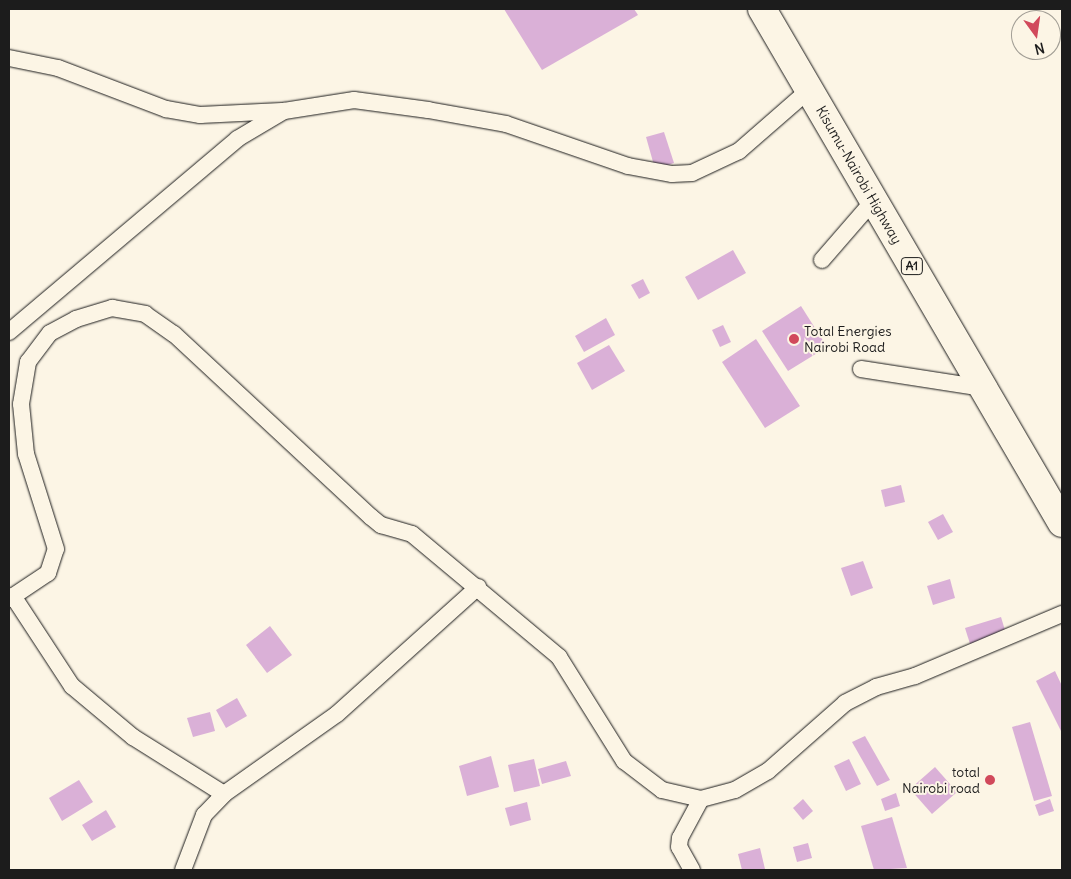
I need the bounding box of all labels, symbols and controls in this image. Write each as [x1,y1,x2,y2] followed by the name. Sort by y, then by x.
[1011,10,1061,60] north arrow
[1033,39,1046,58] text: N
[813,103,905,247] street label: Kisumu-Nairobi Highway
[901,256,923,276] road number: A1
[804,323,892,356] place label: Total Energies Nairobi Road
[788,333,800,345] marker: Total Energies Nairobi Road
[902,764,980,796] place label: total Nairobi road
[984,774,996,786] marker: total Nairobi road

